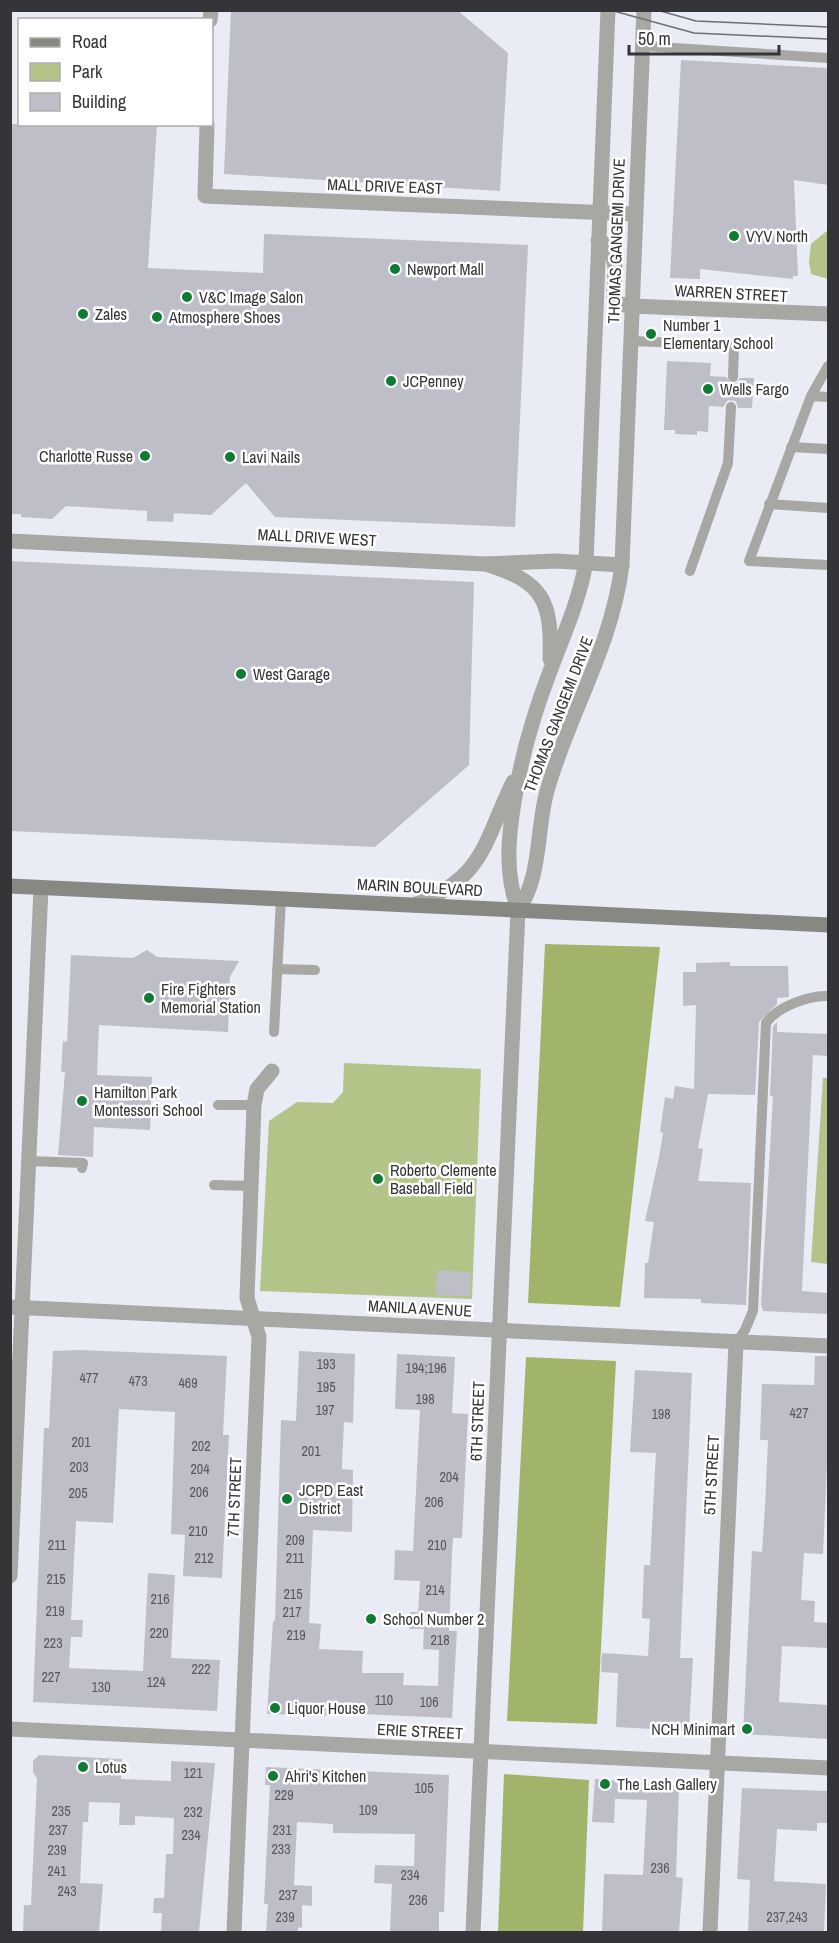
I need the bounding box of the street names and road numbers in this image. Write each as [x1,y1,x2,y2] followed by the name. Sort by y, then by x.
[602,158,630,324] street label: THOMAS GANGEMI DRIVE
[327,173,443,199] street label: MALL DRIVE EAST
[674,279,788,307] street label: WARREN STREET
[257,523,377,551] street label: MALL DRIVE WEST
[518,633,598,795] street label: THOMAS GANGEMI DRIVE
[357,873,483,901] street label: MARIN BOULEVARD
[367,1294,473,1322] street label: MANILA AVENUE
[465,1381,489,1461] street label: 6TH STREET
[698,1434,724,1516] street label: 5TH STREET
[222,1457,246,1537] street label: 7TH STREET
[376,1718,464,1744] street label: ERIE STREET

